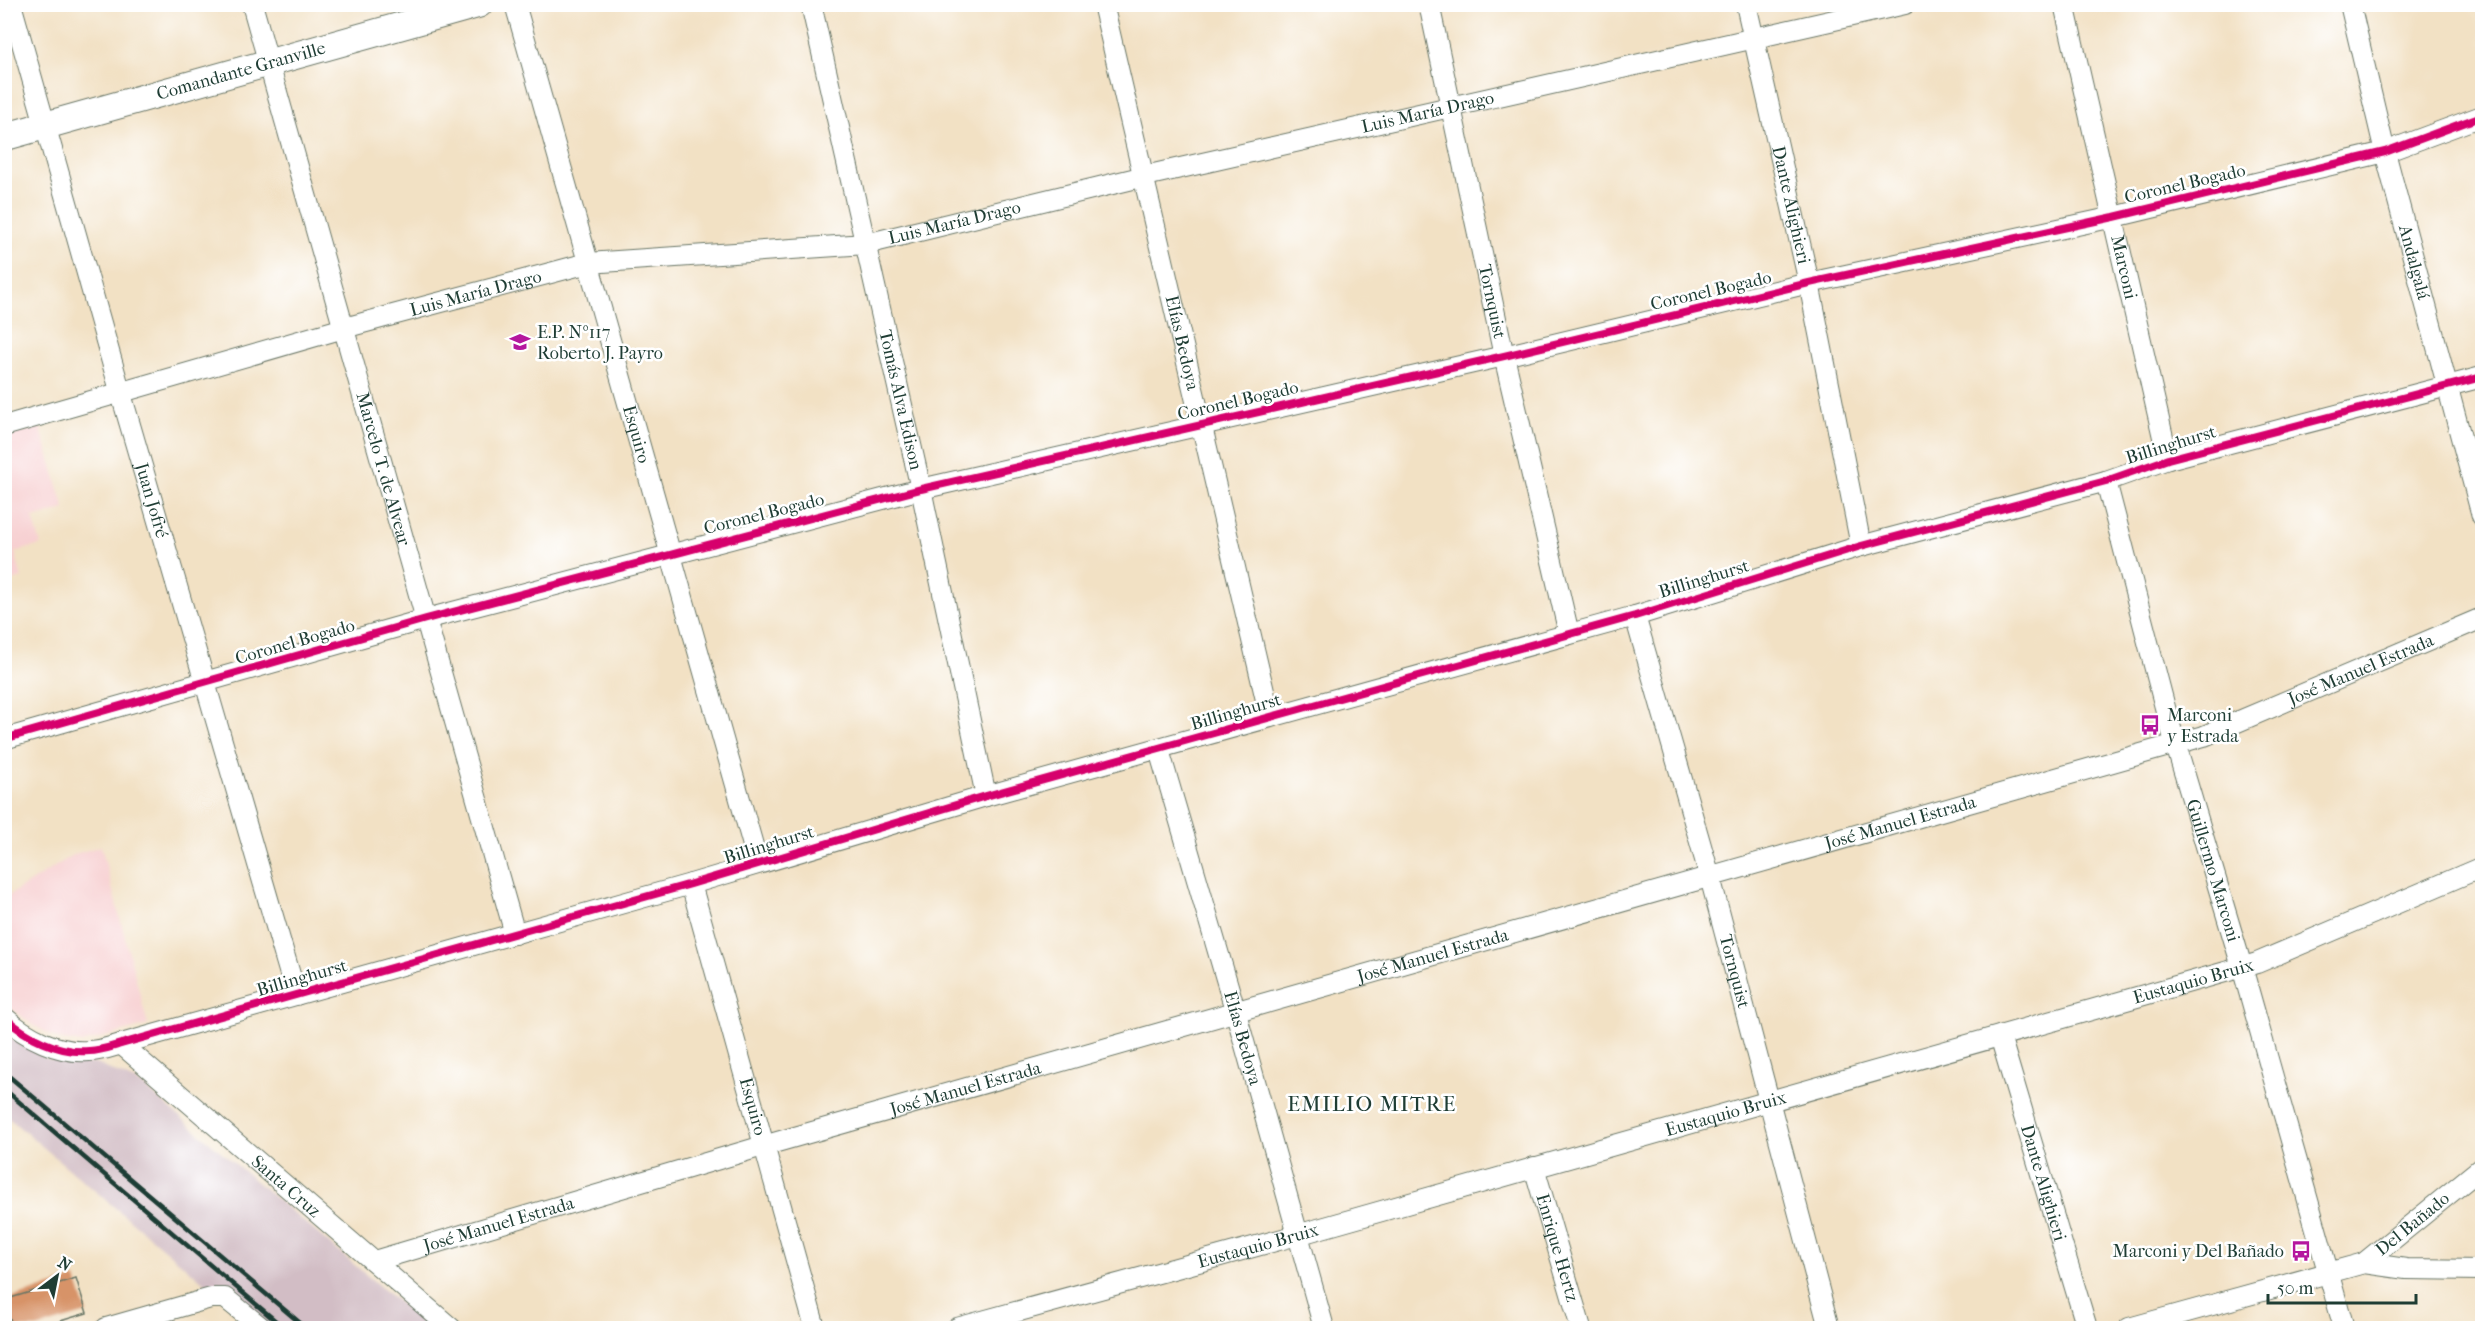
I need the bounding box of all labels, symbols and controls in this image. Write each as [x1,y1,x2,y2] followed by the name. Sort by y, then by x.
[154,37,328,104] street label: Comandante Granville
[1359,87,1496,137] street label: Luis María Drago
[1768,144,1815,267] street label: Dante Alighieri
[2123,160,2247,208] street label: Coronel Bogado
[886,196,1023,249] street label: Luis María Drago
[2394,222,2434,302] street label: Andalgalá
[2107,233,2142,302] street label: Marconi
[1474,262,1511,341] street label: Tornquist
[408,265,544,321] street label: Luis María Drago
[1649,267,1773,315] street label: Coronel Bogado
[1161,293,1204,393] street label: Elías Bedoya
[537,322,663,364] place label: E.P. Nº117 Roberto J. Payro
[875,328,927,473] street label: Tomás Alva Edison
[508,330,532,354] school or university icon: E.P. Nº117 Roberto J. Payro
[1176,377,1300,425] street label: Coronel Bogado
[352,390,415,548] street label: Marcelo T. de Alvear
[619,403,655,465] street label: Esquiro
[2123,421,2219,469] street label: Billinghurst
[131,458,173,540] street label: Juan Jofré
[702,489,826,539] street label: Coronel Bogado
[1656,555,1752,603] street label: Billinghurst
[233,615,357,669] street label: Coronel Bogado
[2283,629,2437,710] street label: José Manuel Estrada
[1188,689,1284,735] street label: Billinghurst
[2167,705,2239,747] place label: Marconi y Estrada
[2138,713,2162,737] bus stop icon: Marconi y Estrada
[1820,791,1979,854] street label: José Manuel Estrada
[2182,797,2245,945] street label: Guillermo Marconi
[721,821,817,869] street label: Billinghurst
[1353,924,1511,987] street label: José Manuel Estrada
[1715,932,1755,1011] street label: Tornquist
[2130,954,2257,1008] street label: Eustaquio Bruix
[254,955,350,1001] street label: Billinghurst
[1220,988,1266,1088] street label: Elías Bedoya
[885,1057,1044,1120] street label: José Manuel Estrada
[735,1075,771,1138] street label: Esquiro
[1663,1086,1789,1141] street label: Eustaquio Bruix
[1287,1092,1457,1116] district label: EMILIO MITRE
[2016,1122,2071,1244] street label: Dante Alighieri
[247,1151,325,1222] street label: Santa Cruz
[2371,1187,2453,1260] street label: Del Bañado
[1532,1191,1583,1304] street label: Enrique Hertz
[419,1192,577,1257] street label: José Manuel Estrada
[1195,1219,1321,1272] street label: Eustaquio Bruix
[2289,1239,2313,1263] bus stop icon: Marconi y Del Bañado
[2112,1241,2284,1262] place label: Marconi y Del Bañado
[27,1246,87,1306] north arrow
[55,1252,76,1275] text: N
[2268,1267,2416,1305] scale bar
[2277,1278,2314,1299] text: 50 m

